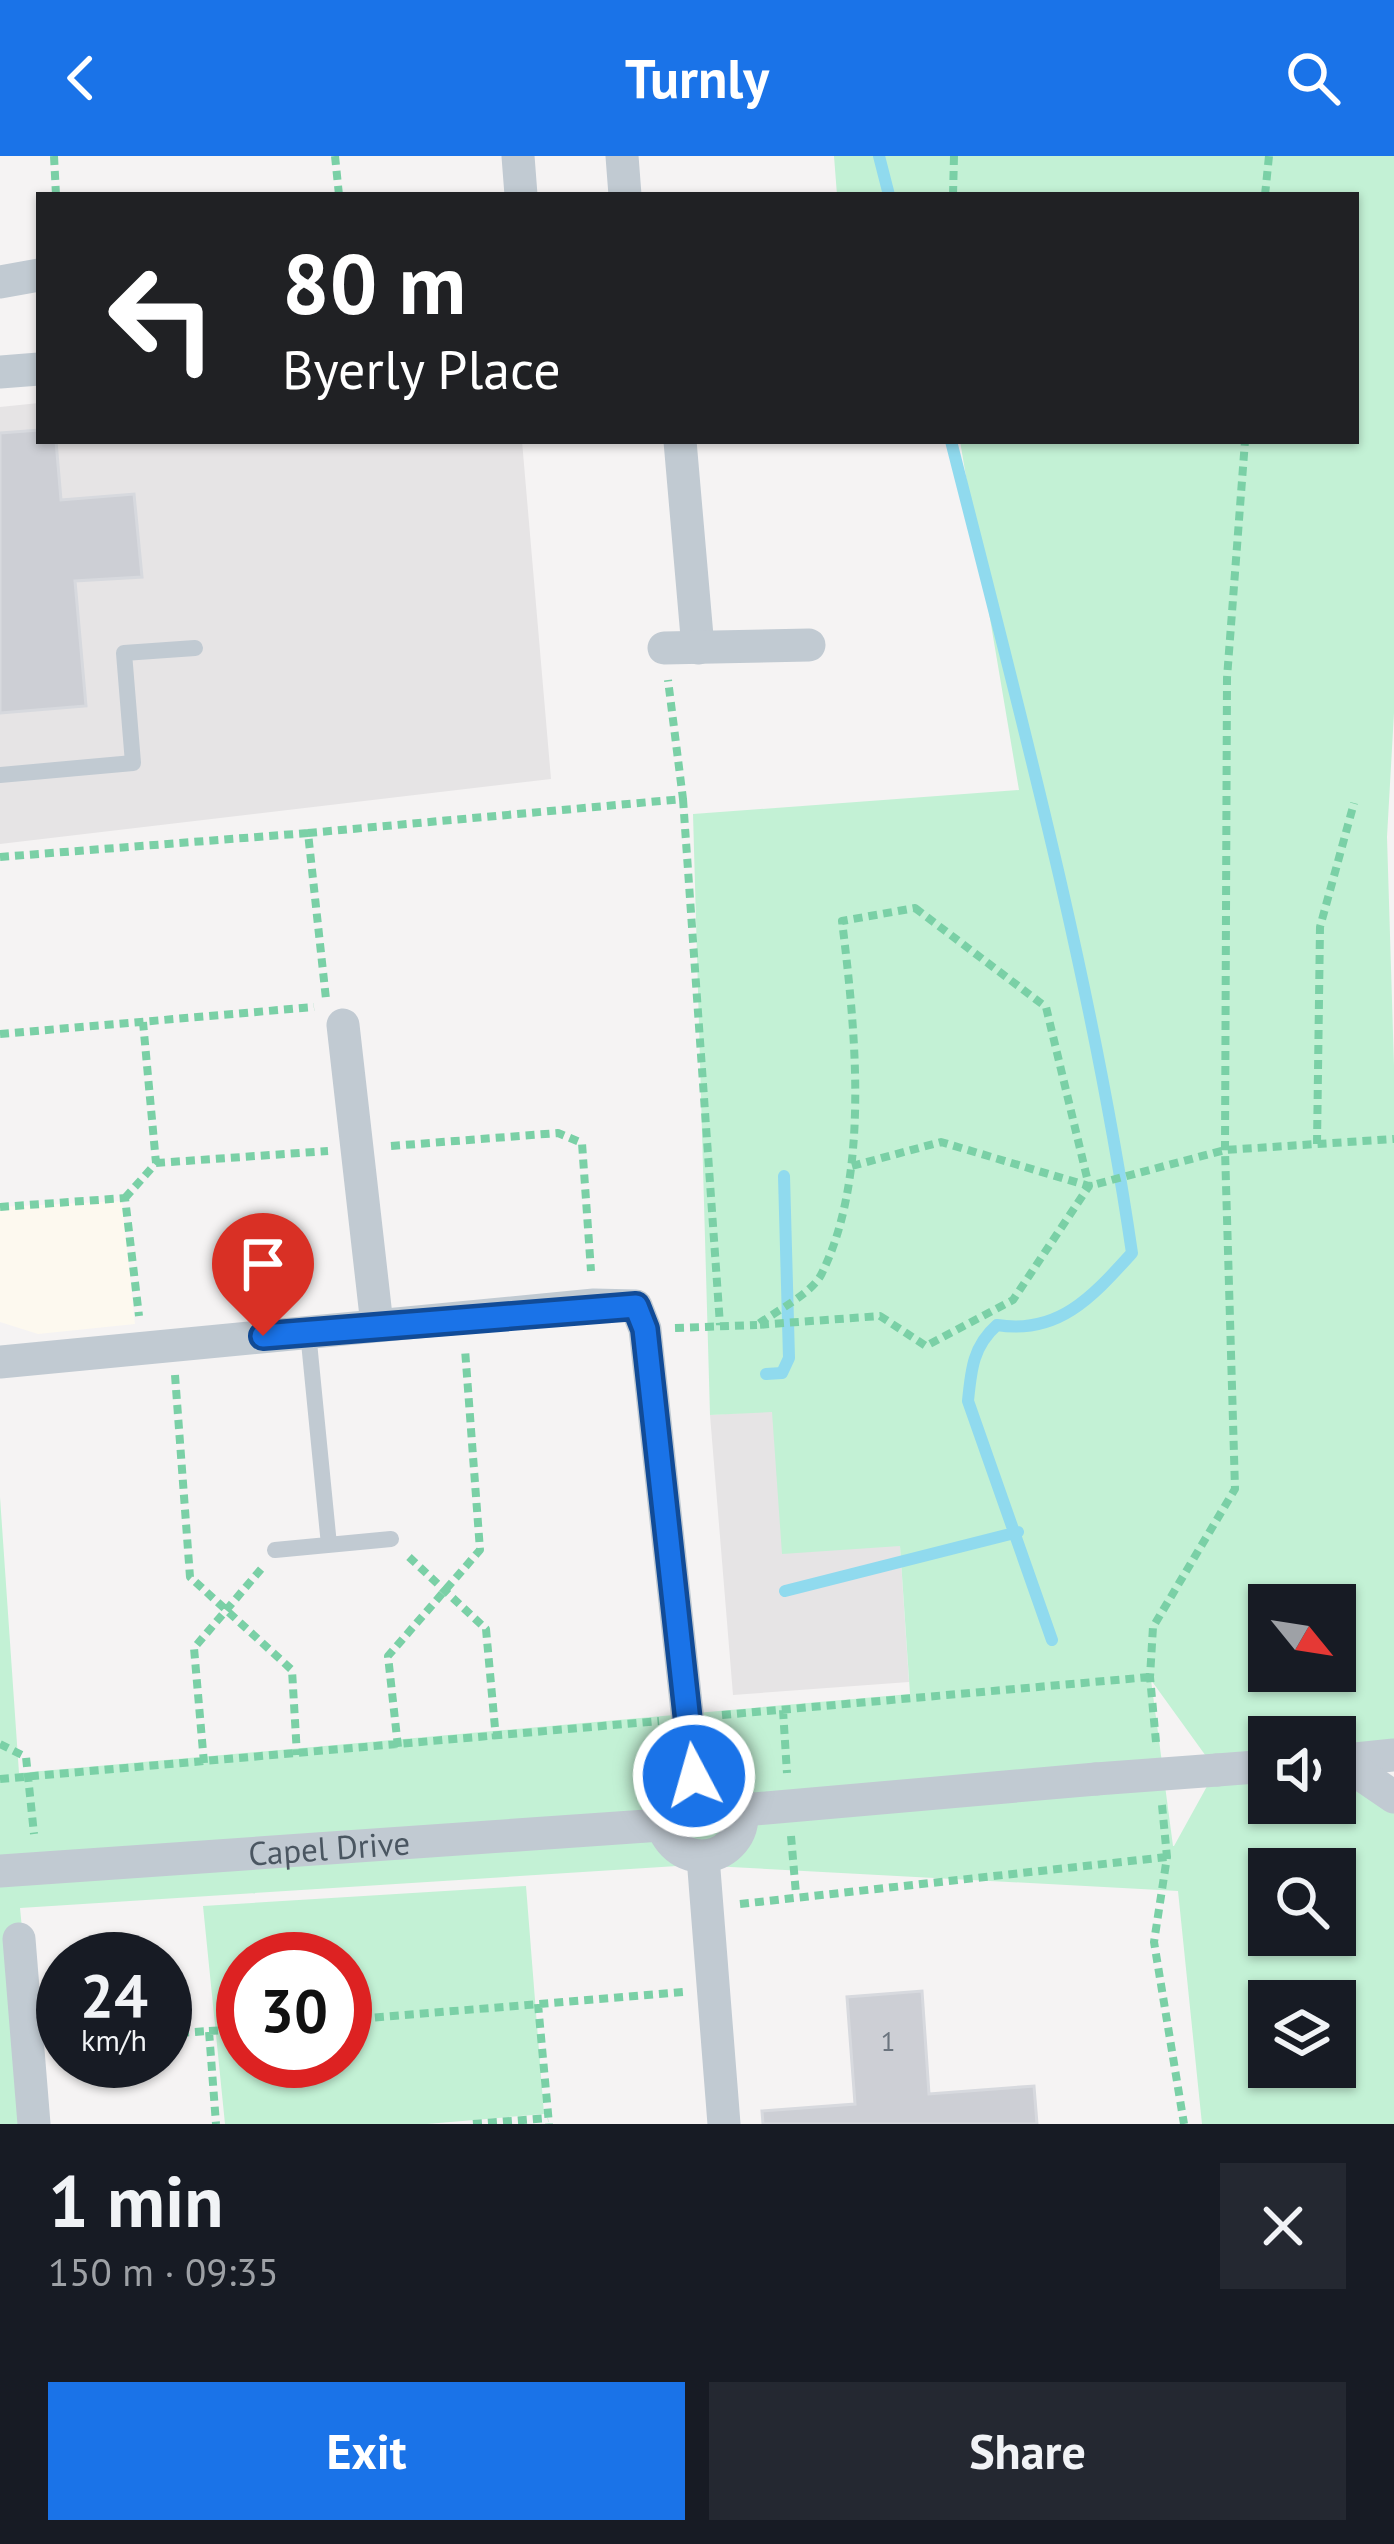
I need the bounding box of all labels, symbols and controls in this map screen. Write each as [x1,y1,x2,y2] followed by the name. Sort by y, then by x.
[625,43,769,113] text: Turnly
[48,45,114,111] icon: back
[1280,45,1346,111] icon: search
[282,228,466,337] text: 80 m
[84,240,240,396] icon: left
[282,334,561,404] text: Byerly Place
[212,1213,314,1336] pin
[230,1231,296,1297] icon: arrive
[1248,1584,1356,1692] north arrow
[1248,1584,1356,2088] map controls
[631,1713,757,1839] position arrow
[1248,1716,1356,1824] button: sound
[247,1821,411,1875] street label: Capel Drive
[1248,1848,1356,1956] button: search
[216,1932,372,2088] speed limit sign: 30
[80,1956,148,2034] text: 24
[1248,1980,1356,2088] button: layers
[81,2020,147,2059] text: km/h
[881,2024,895,2058] house number: 1
[48,2154,224,2247] text: 1 min
[1220,2163,1346,2289] button: close
[48,2246,279,2297] text: 150 m · 09:35
[48,2382,685,2520] button: Exit
[709,2382,1346,2520] button: Share

